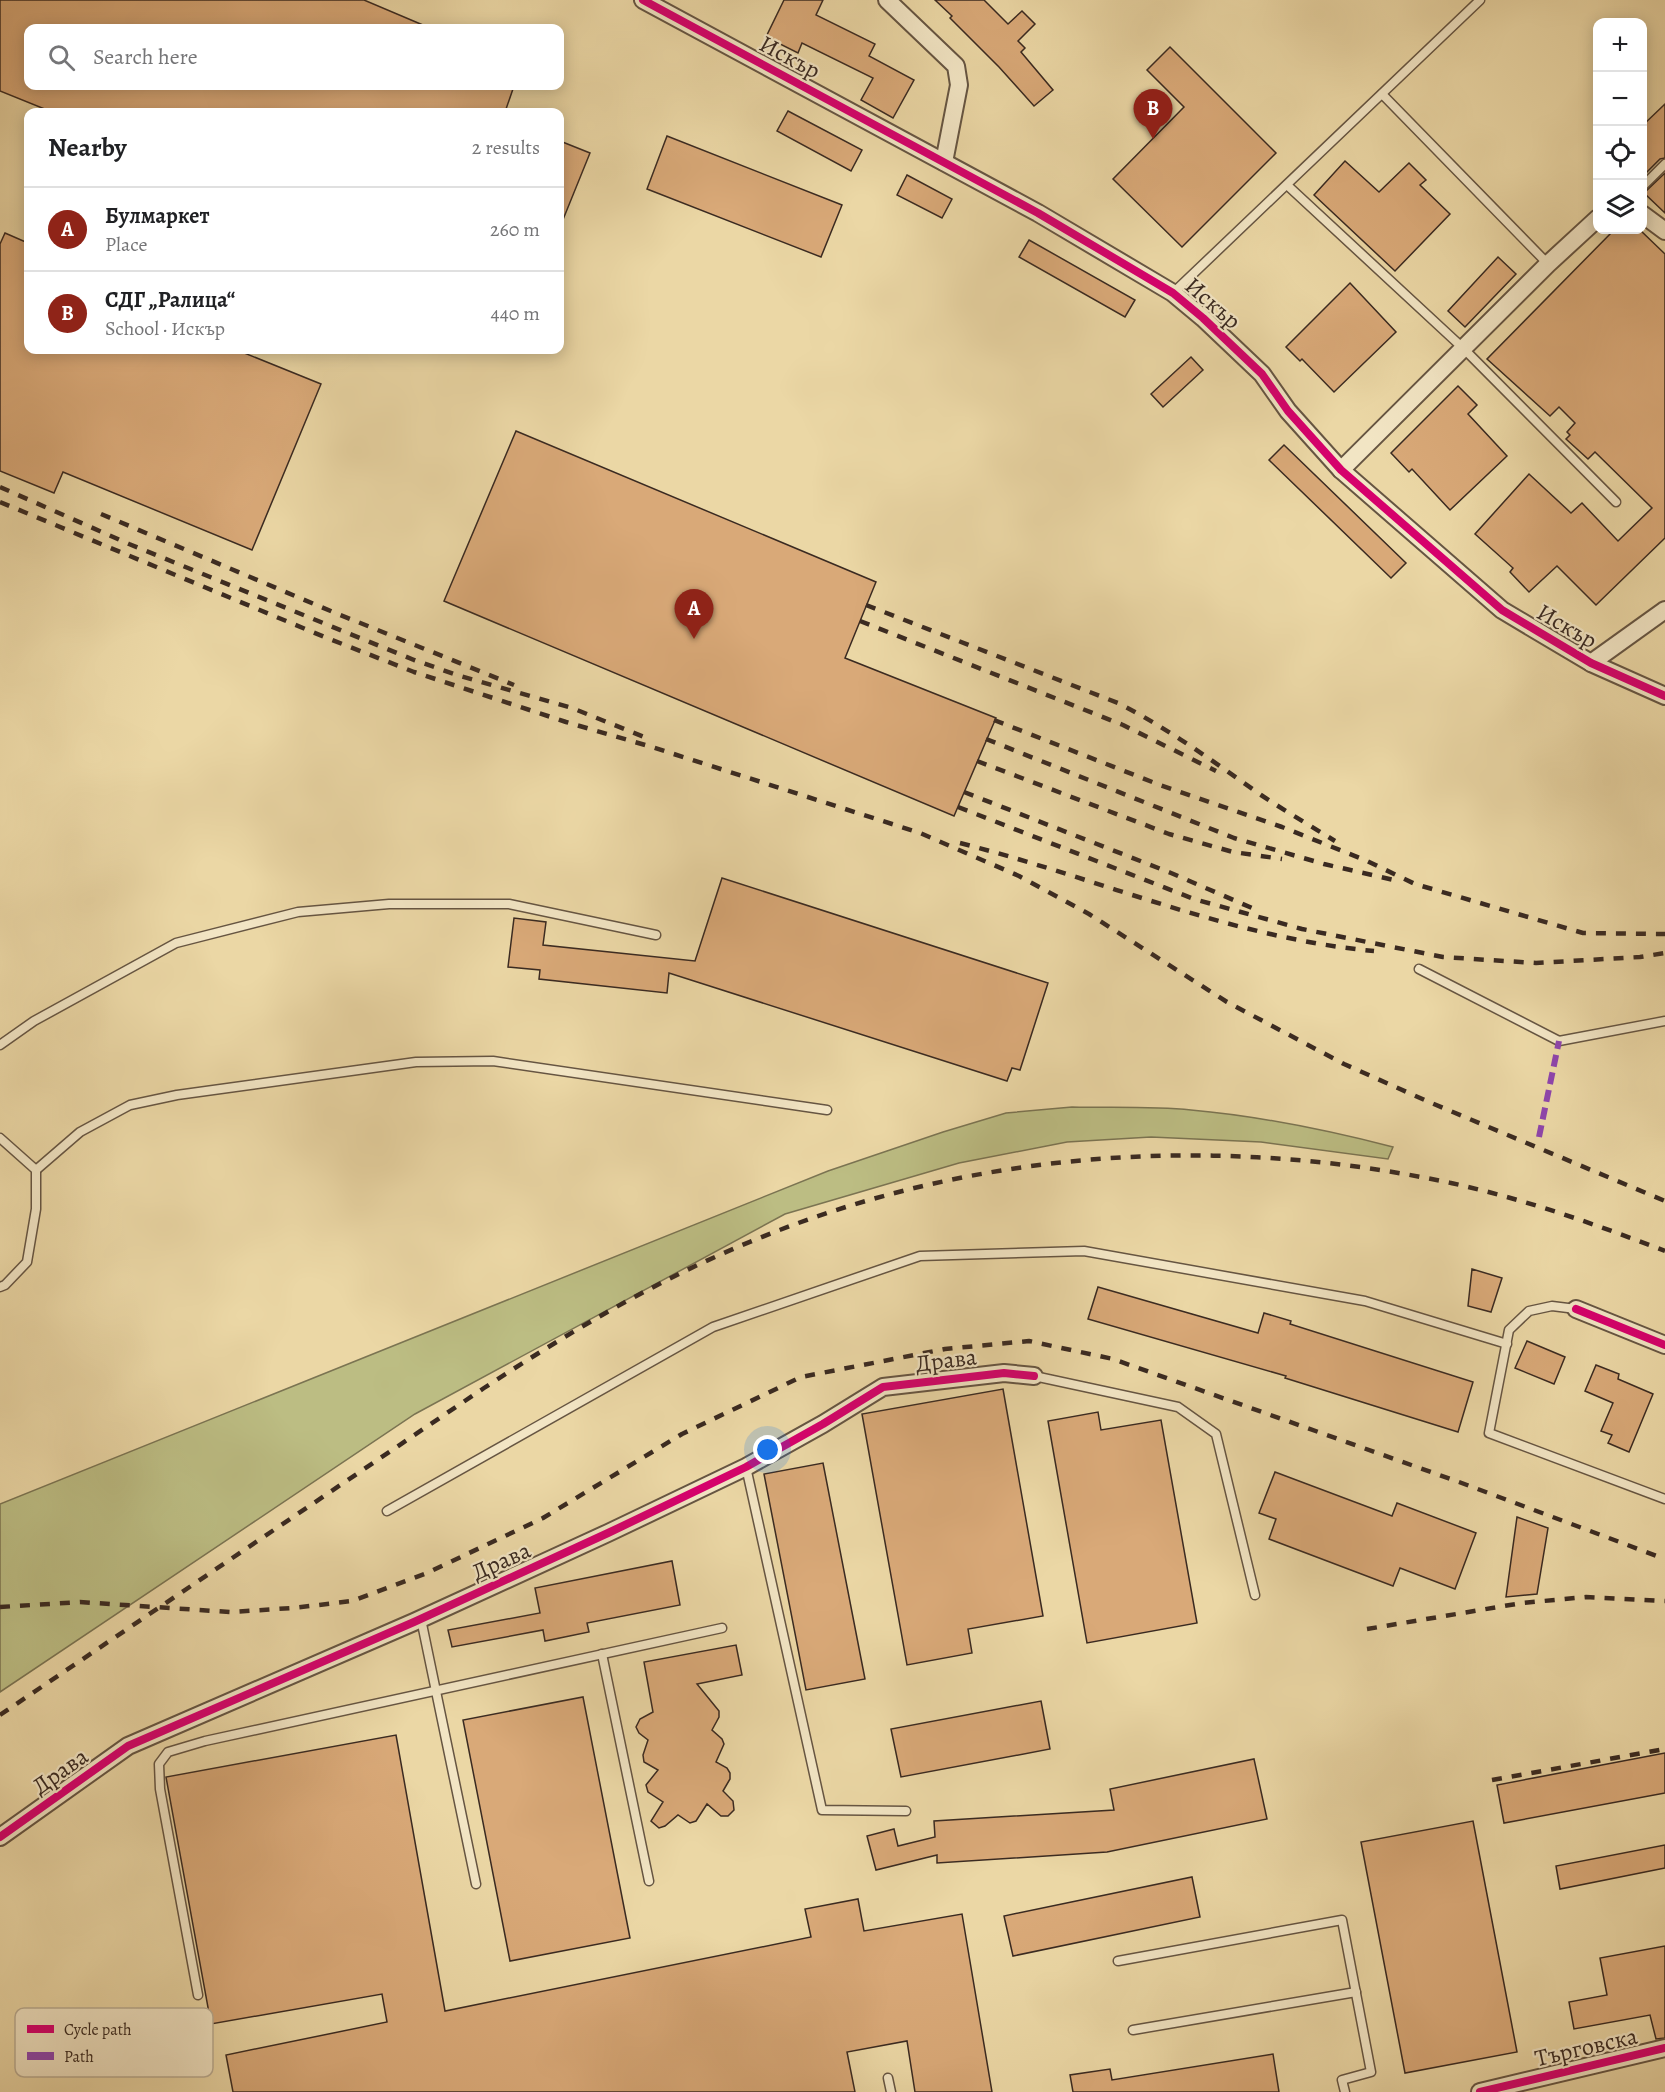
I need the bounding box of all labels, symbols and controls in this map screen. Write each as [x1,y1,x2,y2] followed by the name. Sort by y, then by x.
[1593,18,1647,234] map controls
[1593,18,1647,72] button: +
[24,24,564,90] search box
[754,28,826,86] street label: Искър
[45,41,78,74] icon: search
[93,42,198,72] text: Search here
[1593,72,1647,126] button: −
[1134,90,1172,139] pin: B
[1593,126,1647,180] button: locate
[48,130,127,165] text: Nearby
[472,134,540,161] text: 2 results
[1593,180,1647,234] button: layers
[105,201,209,231] text: Булмаркет
[61,216,74,243] text: A
[490,216,540,243] text: 260 m
[105,231,147,258] text: Place
[1178,270,1248,336] street label: Искър
[105,285,235,315] text: СДГ „Ралица“
[61,300,74,327] text: B
[491,300,540,327] text: 440 m
[105,315,225,342] text: School · Искър
[674,590,714,639] pin: A
[1531,596,1603,656] street label: Искър
[914,1340,978,1380] street label: Драва
[753,1435,782,1464] your location
[466,1534,536,1588] street label: Драва
[26,1740,94,1802] street label: Драва
[15,2008,213,2077] legend
[64,2019,132,2041] text: Cycle path
[1531,2020,1641,2074] street label: Търговска
[64,2046,94,2068] text: Path

